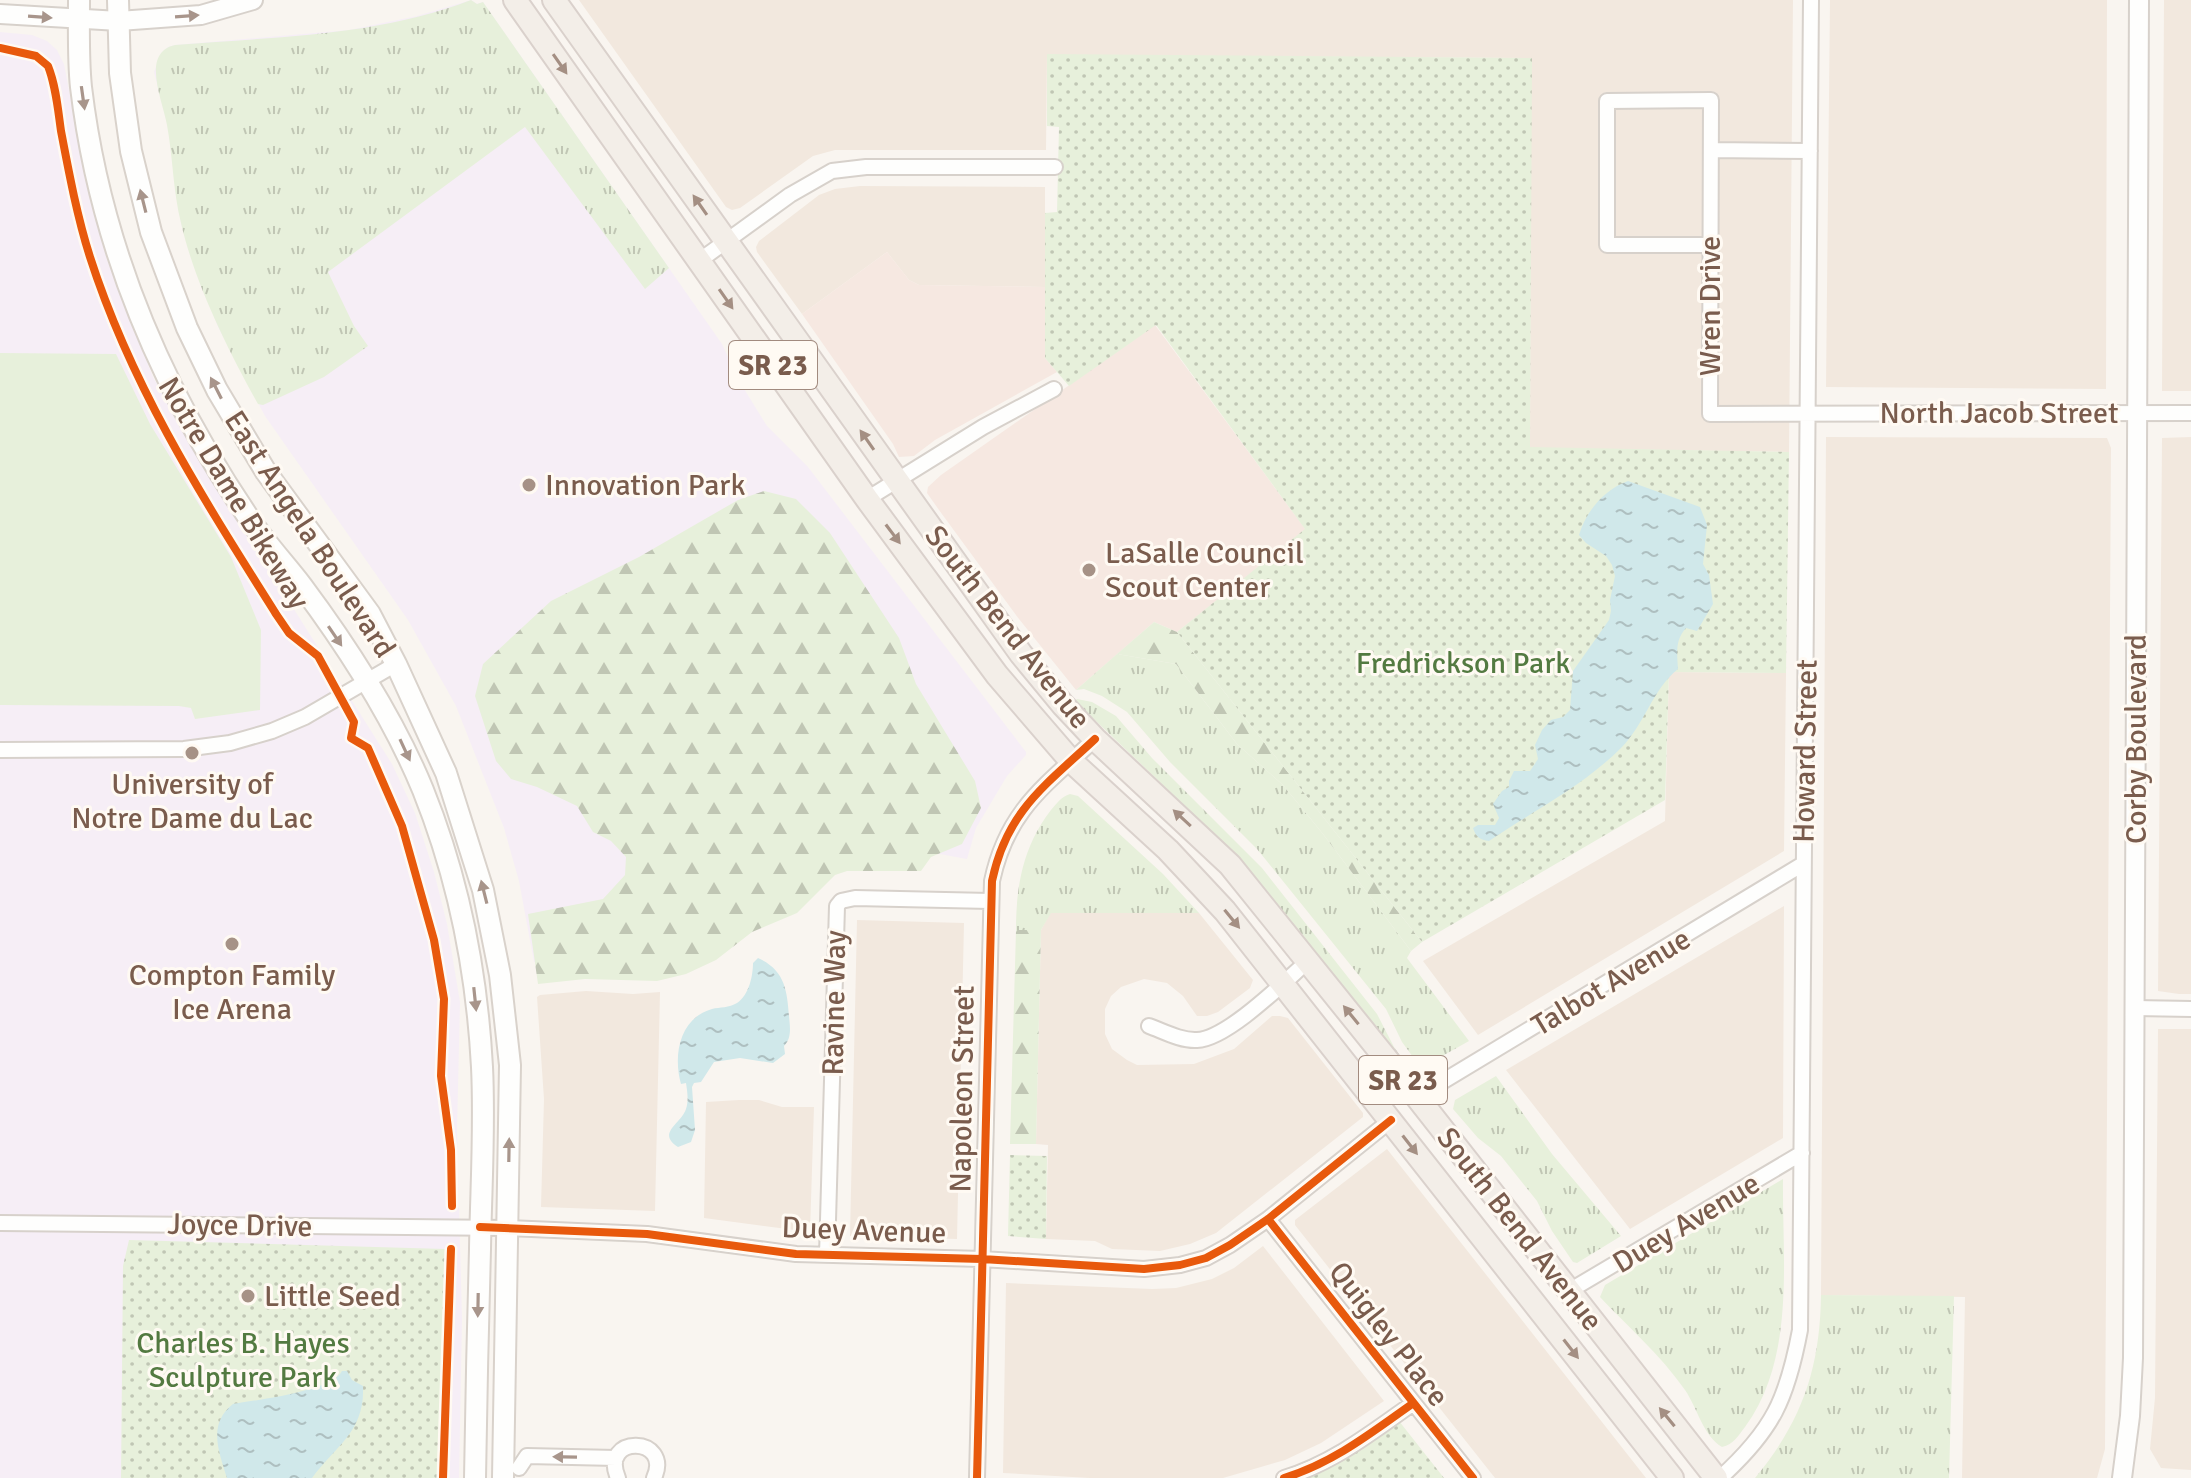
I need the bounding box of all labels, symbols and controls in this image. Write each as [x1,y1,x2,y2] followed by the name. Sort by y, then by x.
[175,9,200,22] one-way arrow
[28,11,53,24] one-way arrow
[552,53,567,74] one-way arrow
[77,86,90,111] one-way arrow
[136,189,148,214] one-way arrow
[693,195,708,216] one-way arrow
[1692,236,1729,376] street label: Wren Drive
[718,288,733,309] one-way arrow
[729,341,817,389] road number: SR 23
[150,371,317,616] street label: Notre Dame Bikeway
[209,376,223,399] one-way arrow
[1880,395,2119,432] street label: North Jacob Street
[216,404,403,665] street label: East Angela Boulevard
[859,430,875,450] one-way arrow
[545,467,745,504] place label: Innovation Park
[520,476,538,494] marker: Innovation Park
[917,518,1099,736] street label: South Bend Avenue
[884,523,900,544] one-way arrow
[1105,535,1304,606] place label: LaSalle Council Scout Center
[1080,561,1098,579] marker: LaSalle Council Scout Center
[327,625,342,646] one-way arrow
[2118,634,2155,844] street label: Corby Boulevard
[1356,645,1570,682] park label: Fredrickson Park
[1785,659,1826,843] street label: Howard Street
[398,738,412,762] one-way arrow
[183,744,201,762] marker: University of Notre Dame du Lac
[71,766,313,837] place label: University of Notre Dame du Lac
[1173,809,1192,827] one-way arrow
[477,880,489,905] one-way arrow
[1223,909,1240,929] one-way arrow
[1525,921,1697,1044] street label: Talbot Avenue
[815,930,854,1076] street label: Ravine Way
[223,935,241,953] marker: Compton Family Ice Arena
[129,957,335,1028] place label: Compton Family Ice Arena
[942,985,983,1193] street label: Napoleon Street
[469,987,482,1012] one-way arrow
[1343,1005,1360,1025] one-way arrow
[1359,1056,1447,1104] road number: SR 23
[1429,1120,1611,1338] street label: South Bend Avenue
[1401,1135,1418,1155] one-way arrow
[503,1137,516,1162] one-way arrow
[1606,1165,1766,1282] street label: Duey Avenue
[167,1206,313,1245] street label: Joyce Drive
[781,1209,947,1252] street label: Duey Avenue
[1321,1255,1457,1414] street label: Quigley Place
[264,1278,401,1315] place label: Little Seed
[239,1287,257,1305] marker: Little Seed
[472,1293,485,1318] one-way arrow
[136,1325,350,1396] park label: Charles B. Hayes Sculpture Park
[1563,1339,1579,1359] one-way arrow
[1659,1408,1676,1428] one-way arrow
[552,1451,577,1463] one-way arrow

